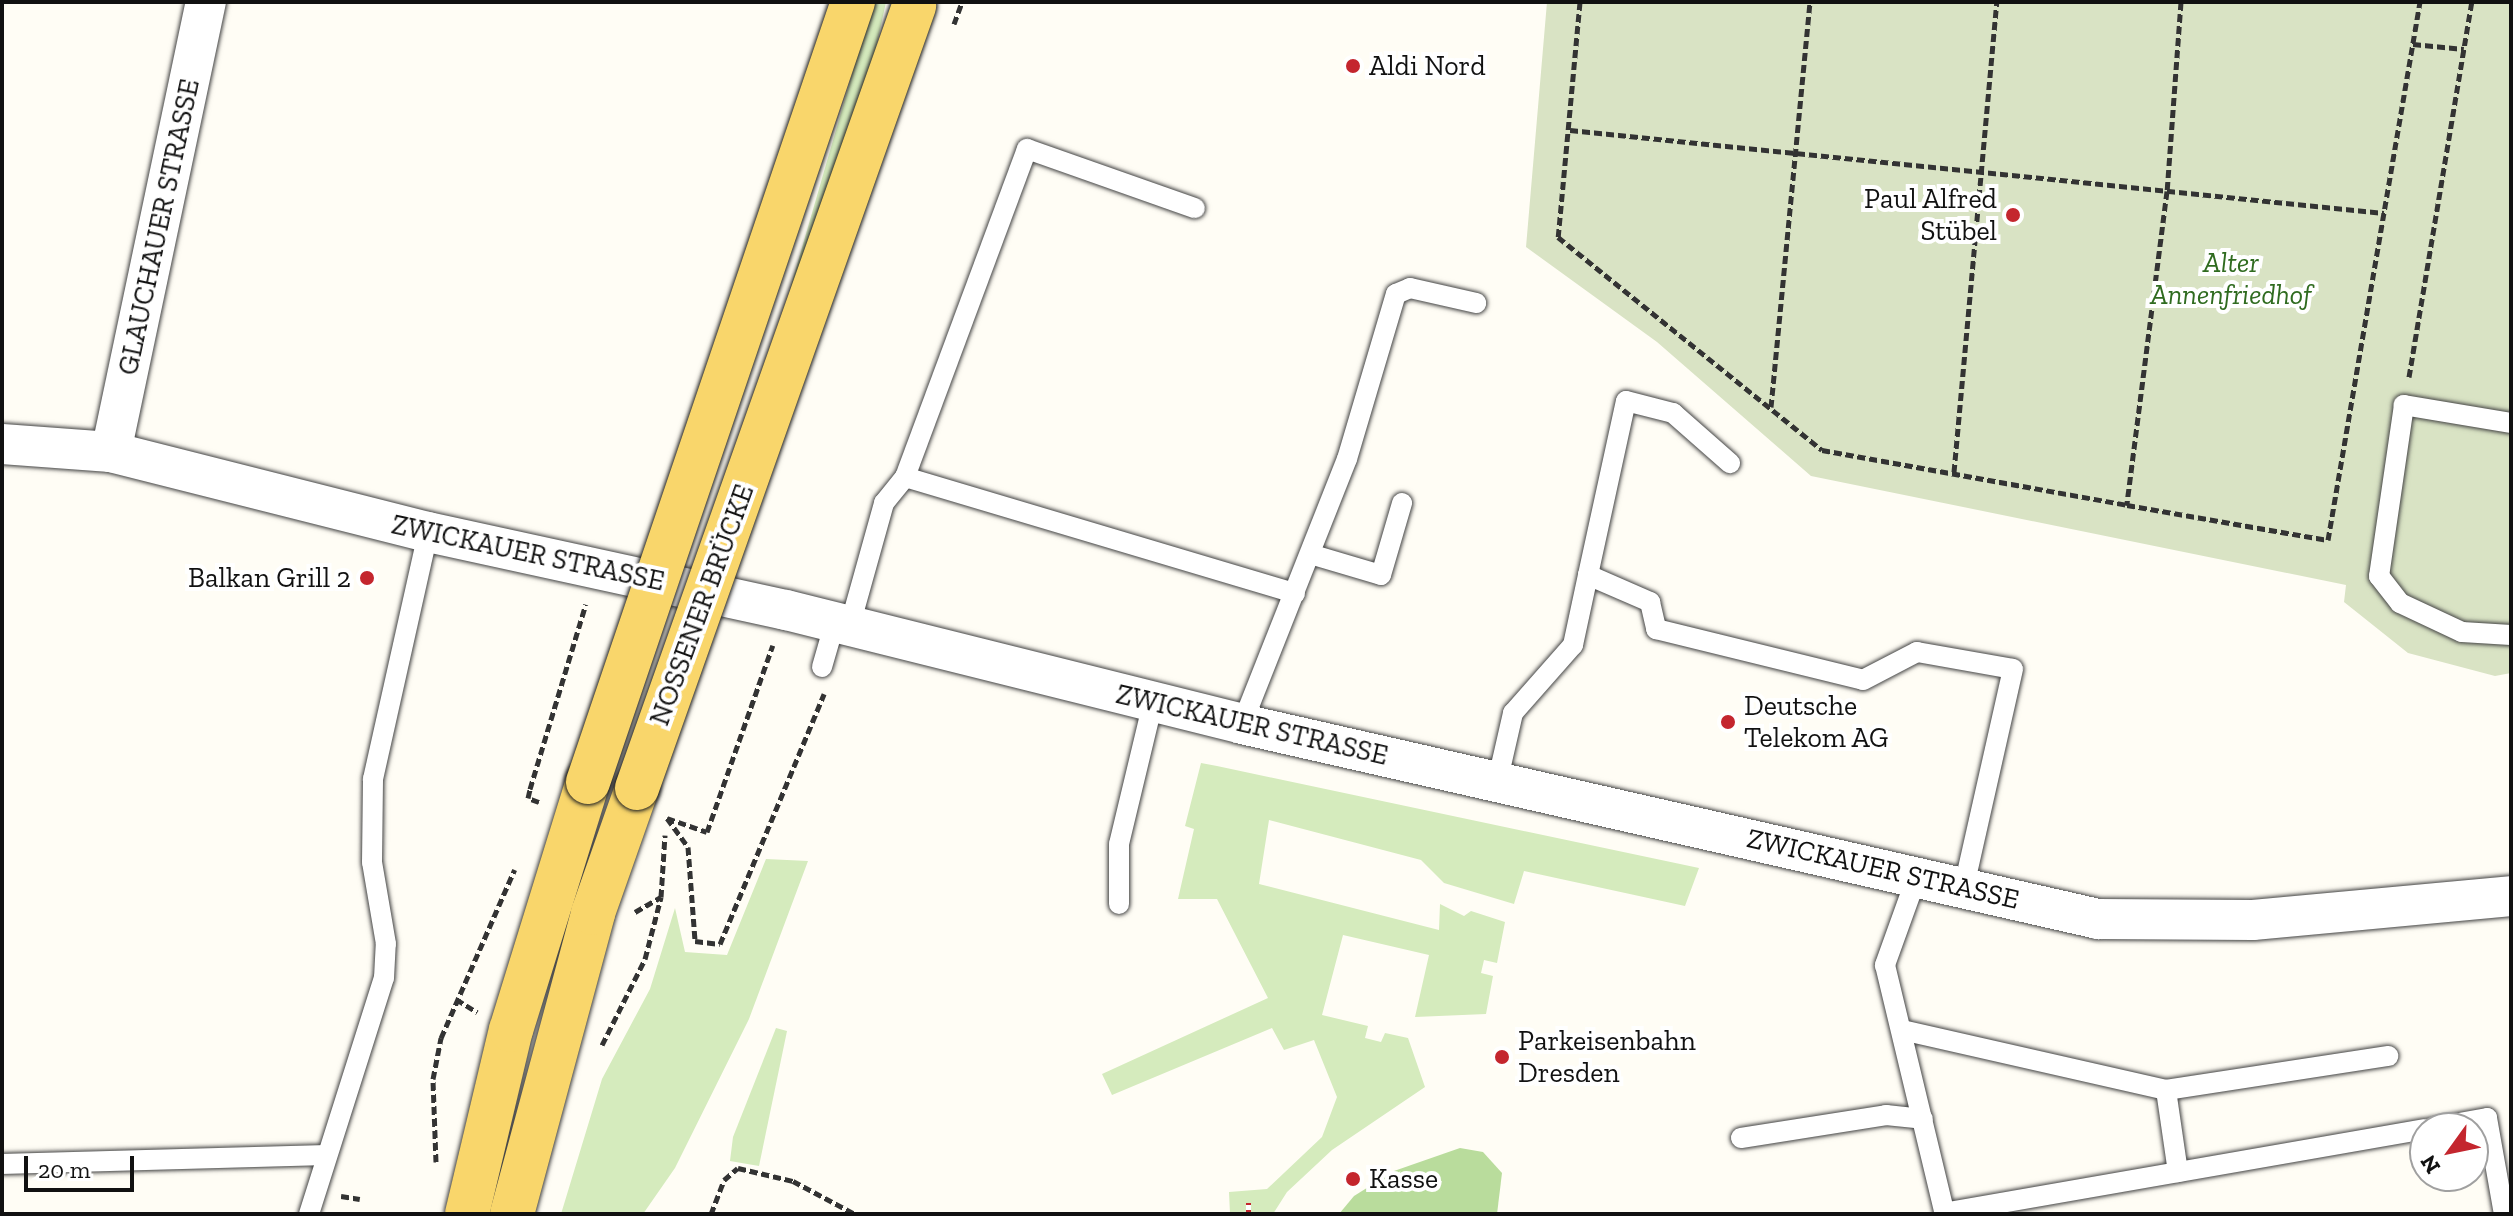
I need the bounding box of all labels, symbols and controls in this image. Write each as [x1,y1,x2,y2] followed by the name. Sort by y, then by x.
[1369,49,1486,83] place label: Aldi Nord
[1344,57,1362,75] marker: Aldi Nord
[111,76,207,378] street label: GLAUCHAUER STRASSE
[1863,182,1997,248] place label: Paul Alfred Stübel
[2004,206,2022,224] marker: Paul Alfred Stübel
[2150,246,2312,312] park label: Alter Annenfriedhof
[643,480,761,730] street label: NOSSENER BRÜCKE
[389,508,667,598] street label: ZWICKAUER STRASSE
[188,561,351,595] place label: Balkan Grill 2
[358,569,376,587] marker: Balkan Grill 2
[1113,677,1391,773] street label: ZWICKAUER STRASSE
[1744,689,1889,755] place label: Deutsche Telekom AG
[1719,713,1737,731] marker: Deutsche Telekom AG
[1744,821,2022,917] street label: ZWICKAUER STRASSE
[1518,1024,1696,1090] place label: Parkeisenbahn Dresden
[1493,1048,1511,1066] marker: Parkeisenbahn Dresden
[2409,1112,2489,1192] north arrow
[28,1140,138,1190] scale bar
[2414,1150,2446,1179] text: N
[38,1155,90,1184] text: 20 m
[1369,1162,1438,1196] place label: Kasse
[1344,1170,1362,1188] marker: Kasse

